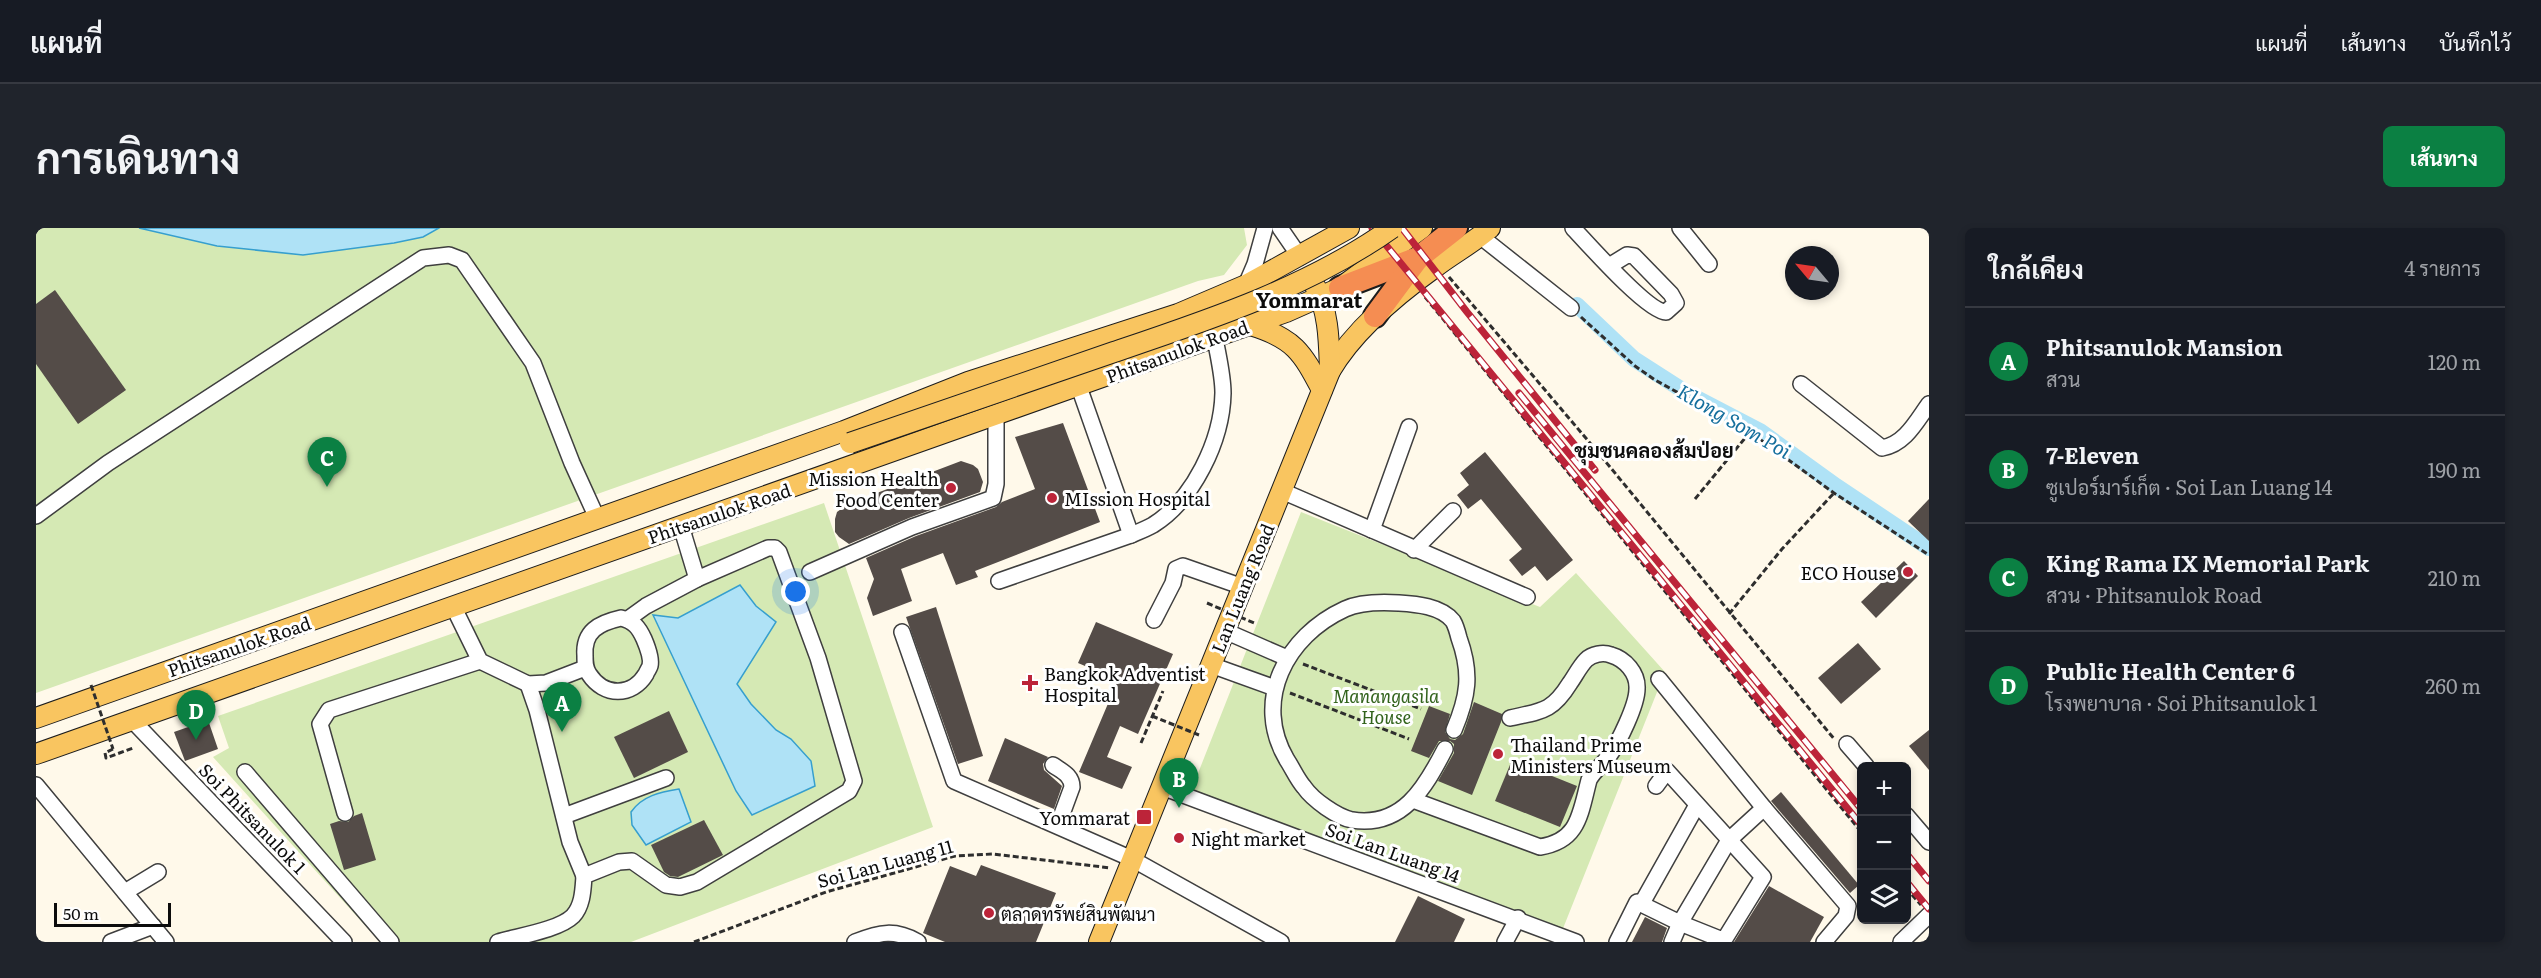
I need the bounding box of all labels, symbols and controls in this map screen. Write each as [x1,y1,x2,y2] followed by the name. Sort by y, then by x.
[30,20,103,62] text: แผนที่
[2255,26,2308,57] text: แผนที่
[2341,26,2406,57] text: เส้นทาง
[2439,26,2511,57] text: บันทึกไว้
[36,125,240,187] text: การเดินทาง
[2383,126,2505,187] button: เส้นทาง
[1785,246,1839,300] north arrow
[1989,248,2084,287] text: ใกล้เคียง
[2404,252,2481,282] text: 4 รายการ
[1256,284,1363,314] district label: Yommarat
[1102,313,1252,389] street label: Phitsanulok Road
[2046,330,2283,363] text: Phitsanulok Mansion
[2001,346,2016,376] text: A
[2428,346,2481,376] text: 120 m
[2046,363,2081,393] text: สวน
[1673,375,1798,465] water label: Klong Som Poi
[1574,434,1734,466] district label: ชุมชนคลองส้มป่อย
[308,438,346,487] pin: C
[2046,438,2139,471] text: 7-Eleven
[2002,454,2015,484] text: B
[2427,454,2481,484] text: 190 m
[808,465,939,513] place label: Mission Health Food Center
[2046,471,2332,501] text: ซูเปอร์มาร์เก็ต · Soi Lan Luang 14
[644,476,794,550] street label: Phitsanulok Road
[944,481,958,495] marker: Mission Health Food Center
[1064,485,1210,512] place label: MIssion Hospital
[1045,491,1059,505] marker: MIssion Hospital
[1204,519,1280,657] street label: Lan Luang Road
[2046,546,2369,579] text: King Rama IX Memorial Park
[1801,559,1896,586] place label: ECO House
[2001,562,2016,592] text: C
[2428,562,2481,592] text: 210 m
[1901,565,1915,579] marker: ECO House
[781,577,810,606] your location
[2046,579,2262,609] text: สวน · Phitsanulok Road
[164,609,314,683] street label: Phitsanulok Road
[2046,654,2295,687] text: Public Health Center 6
[1044,660,1206,708] place label: Bangkok Adventist Hospital
[2001,670,2016,700] text: D
[2425,670,2481,700] text: 260 m
[1021,674,1039,692] marker: Bangkok Adventist Hospital
[542,682,582,732] pin: A
[1333,682,1440,730] park label: Manangasila House
[2046,687,2317,717] text: โรงพยาบาล · Soi Phitsanulok 1
[176,690,216,740] pin: D
[1510,731,1671,779] place label: Thailand Prime Ministers Museum
[1491,747,1505,761] marker: Thailand Prime Ministers Museum
[193,757,313,879] street label: Soi Phitsanulok 1
[1160,758,1198,808] pin: B
[1857,762,1911,924] map controls
[1857,762,1911,816] button: +
[1039,804,1131,831] place label: Yommarat
[1135,808,1153,826] marker: Yommarat
[1322,815,1464,889] street label: Soi Lan Luang 14
[1857,816,1911,870] button: −
[1191,825,1307,852] place label: Night market
[1172,831,1186,845] marker: Night market
[814,832,956,894] street label: Soi Lan Luang 11
[1857,870,1911,924] button: layers
[54,900,171,928] scale bar
[1001,900,1156,927] place label: ตลาดทรัพย์สินพัฒนา
[63,901,99,925] text: 50 m
[982,906,996,920] marker: ตลาดทรัพย์สินพัฒนา

